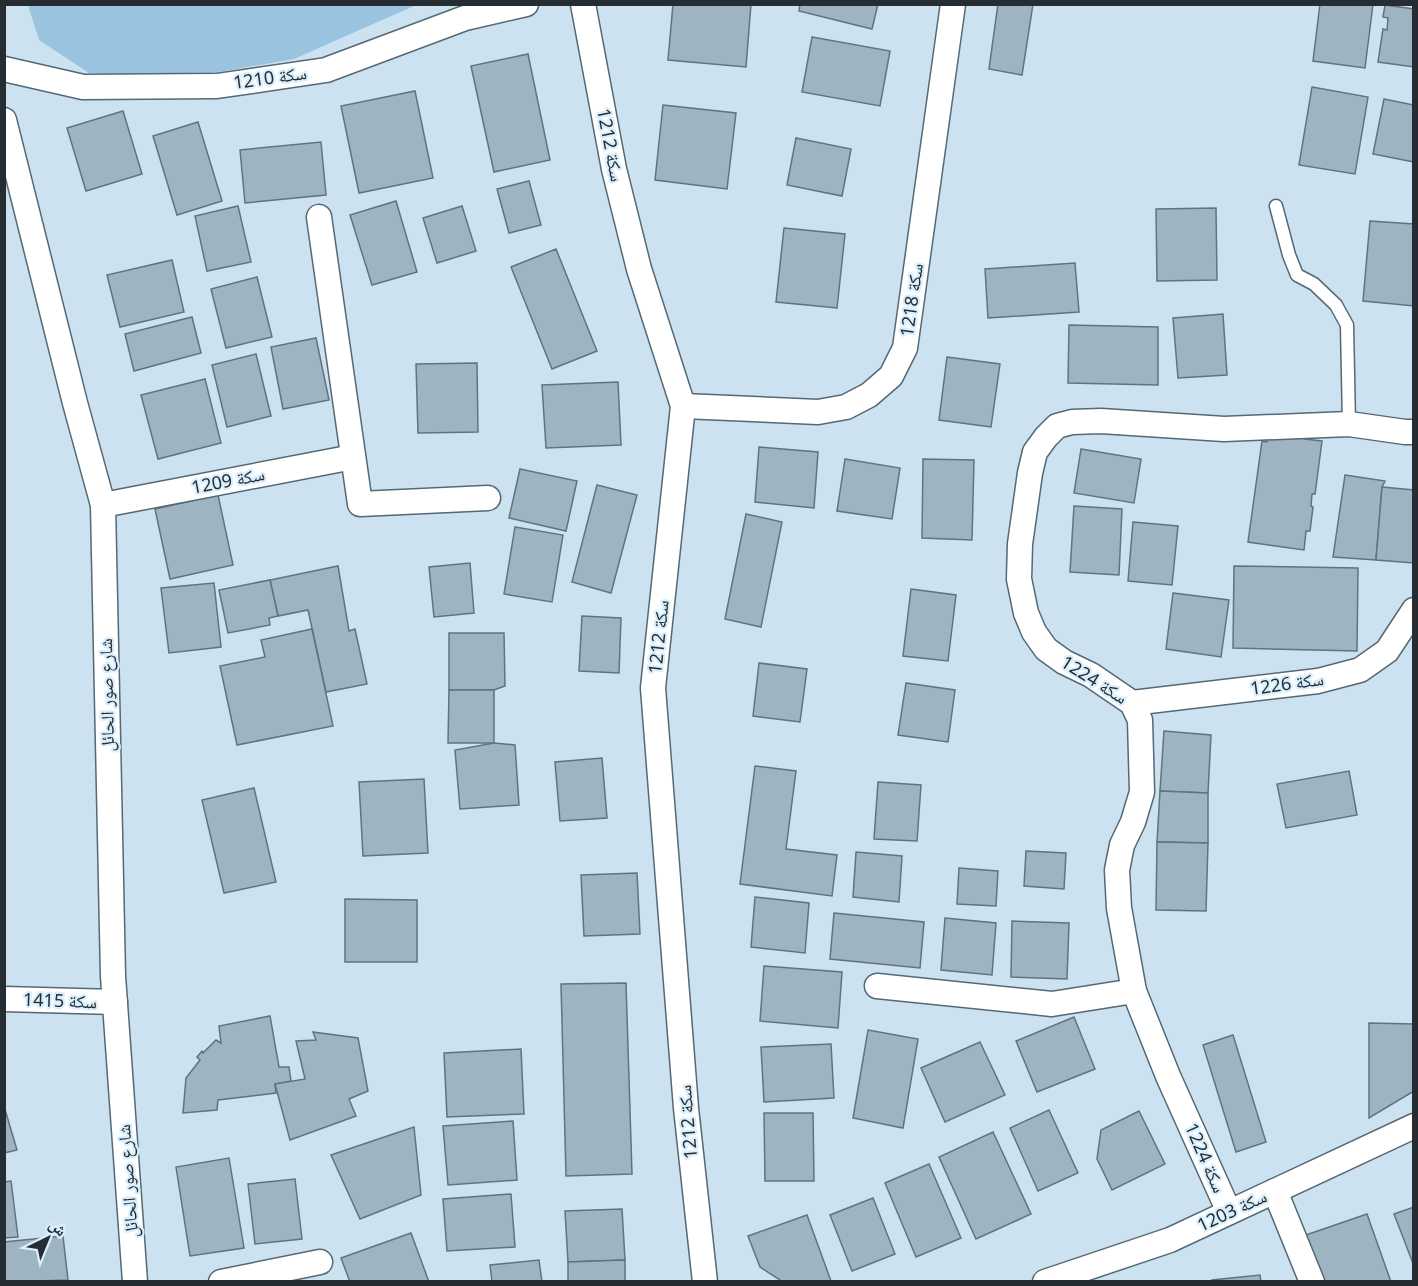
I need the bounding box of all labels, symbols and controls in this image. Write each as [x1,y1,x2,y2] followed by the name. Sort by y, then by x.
[231,60,308,94] street label: سكة 1210
[592,106,630,183] street label: سكة 1212
[894,261,928,338] street label: سكة 1218
[189,461,266,499] street label: سكة 1209
[642,599,674,675] street label: سكة 1212
[93,638,119,752] street label: شارع صور الحائل
[1057,649,1132,709] street label: سكة 1224
[1248,666,1325,700] street label: سكة 1226
[23,987,97,1013] street label: سكة 1415
[672,1084,702,1160] street label: سكة 1212
[1180,1119,1232,1196] street label: سكة 1224
[111,1124,143,1238] street label: شارع صور الحائل
[1193,1184,1270,1237] street label: سكة 1203
[18,1208,78,1268] north arrow
[45,1213,72,1241] text: ش

